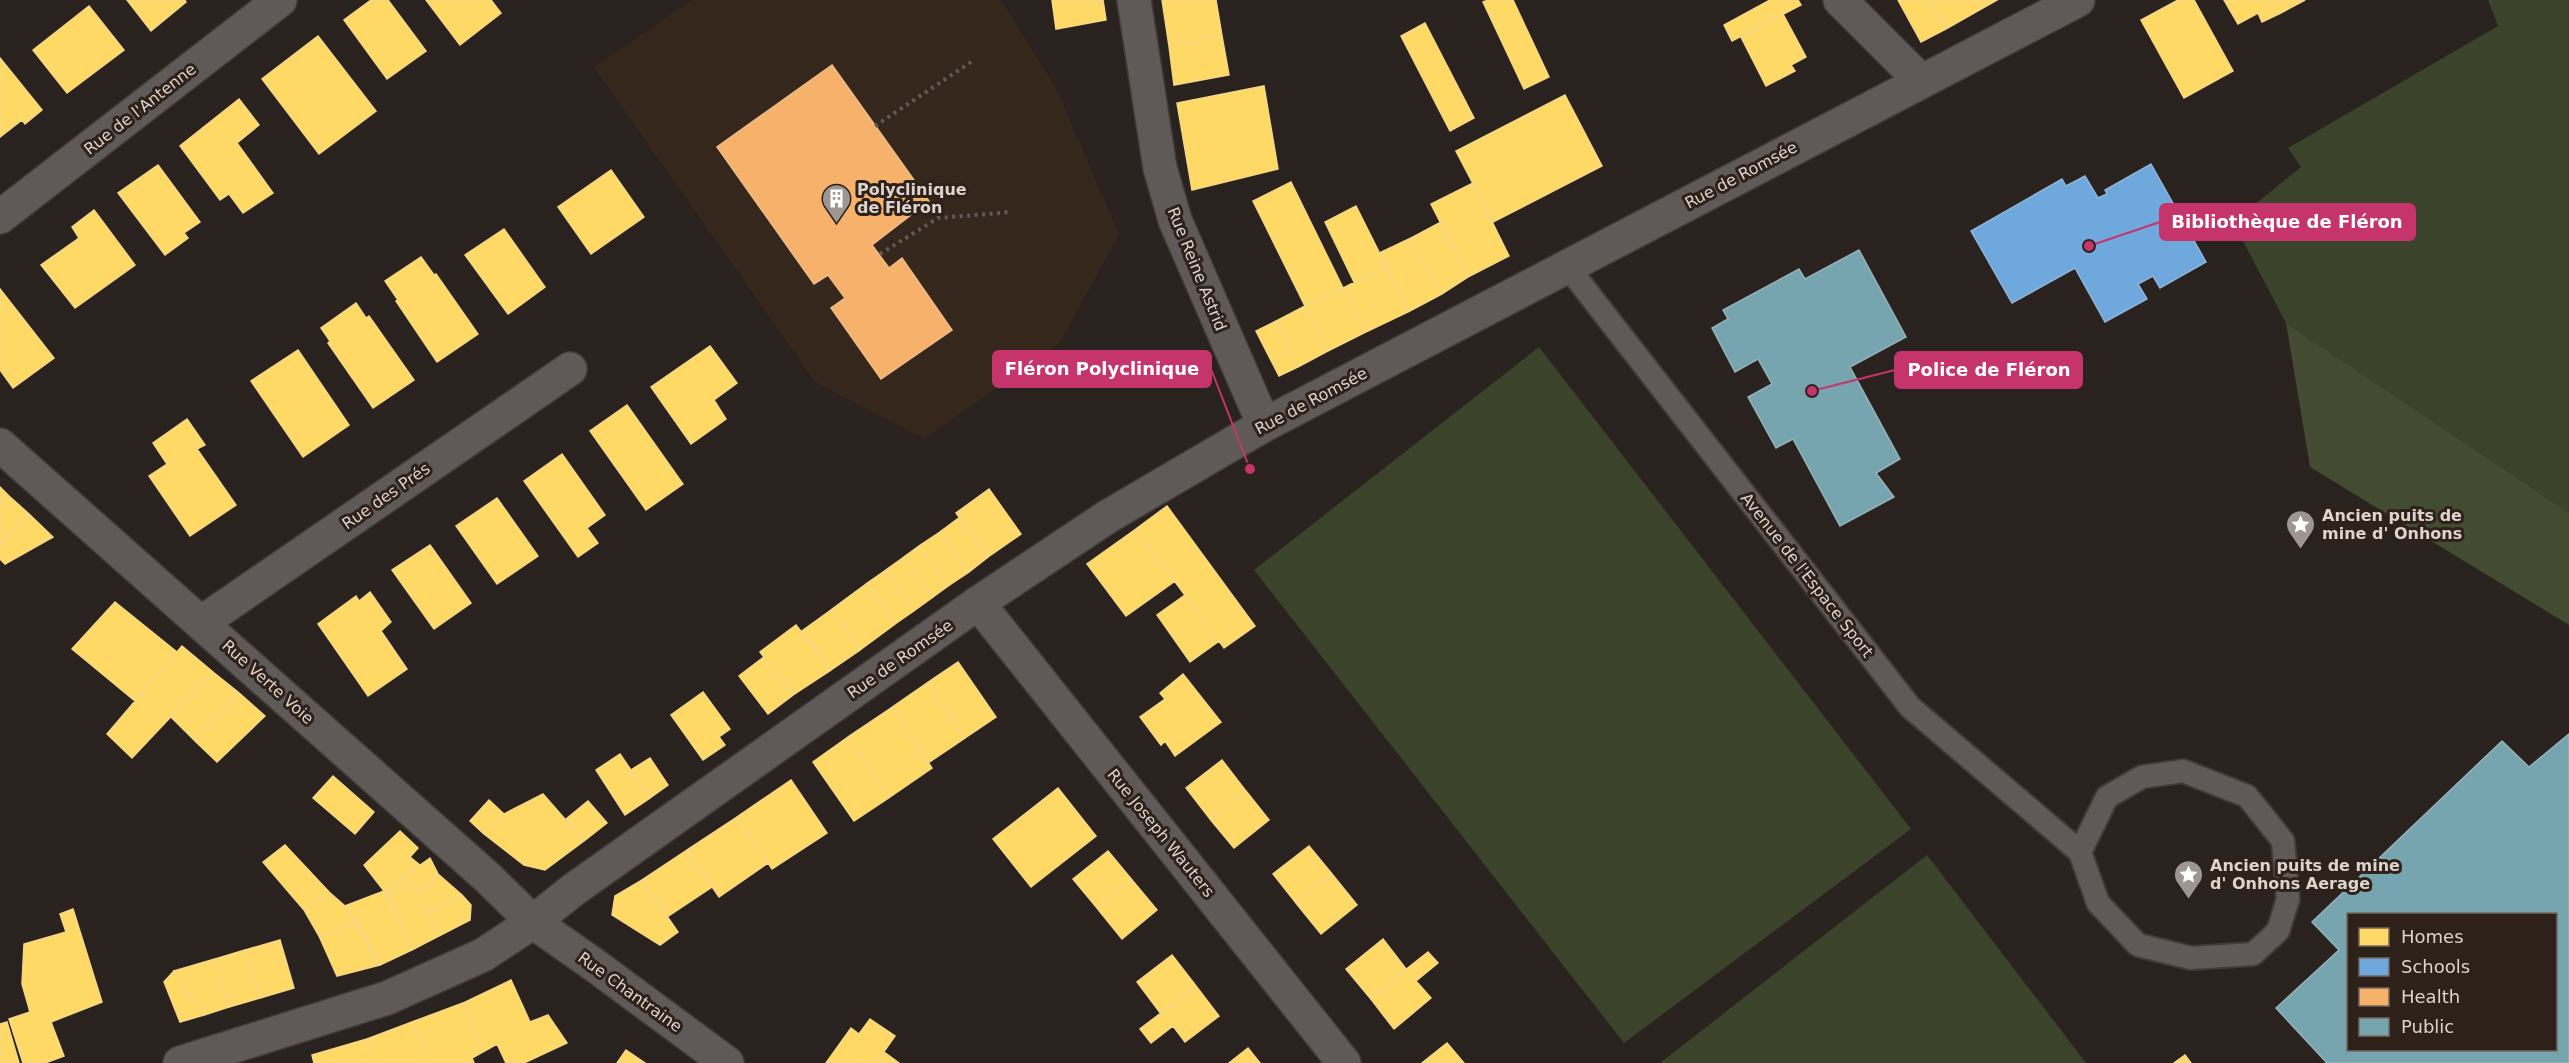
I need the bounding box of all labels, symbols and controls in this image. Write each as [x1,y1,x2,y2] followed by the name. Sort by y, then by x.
[80,59,200,159] street label: Rue de l'Antenne
[1682,137,1800,213] street label: Rue de Romsée
[857,180,967,217] place label: Polyclinique de Fléron
[820,182,852,224] building icon: Polyclinique de Fléron
[1163,204,1231,334] street label: Rue Reine Astrid
[2160,204,2415,240] callout: Bibliothèque de Fléron
[2171,211,2403,232] text: Bibliothèque de Fléron
[993,351,1211,387] callout: Fléron Polyclinique
[1895,352,2082,388] callout: Police de Fléron
[1005,358,1199,379] text: Fléron Polyclinique
[1907,359,2071,380] text: Police de Fléron
[1252,363,1370,439] street label: Rue de Romsée
[338,459,434,533] street label: Rue des Prés
[1737,489,1877,661] street label: Avenue de l'Espace Sport
[2322,506,2462,543] place label: Ancien puits de mine d' Onhons
[2285,508,2317,550] place icon: Ancien puits de mine d' Onhons
[844,616,956,702] street label: Rue de Romsée
[218,636,318,728] street label: Rue Verte Voie
[1103,765,1219,901] street label: Rue Joseph Wauters
[2210,856,2400,893] place label: Ancien puits de mine d' Onhons Aerage
[2173,858,2205,900] place icon: Ancien puits de mine d' Onhons Aerage
[2347,913,2557,1051] legend
[2401,926,2464,947] text: Homes
[574,948,686,1036] street label: Rue Chantraine
[2401,956,2470,977] text: Schools
[2401,986,2460,1007] text: Health
[2401,1016,2454,1037] text: Public

